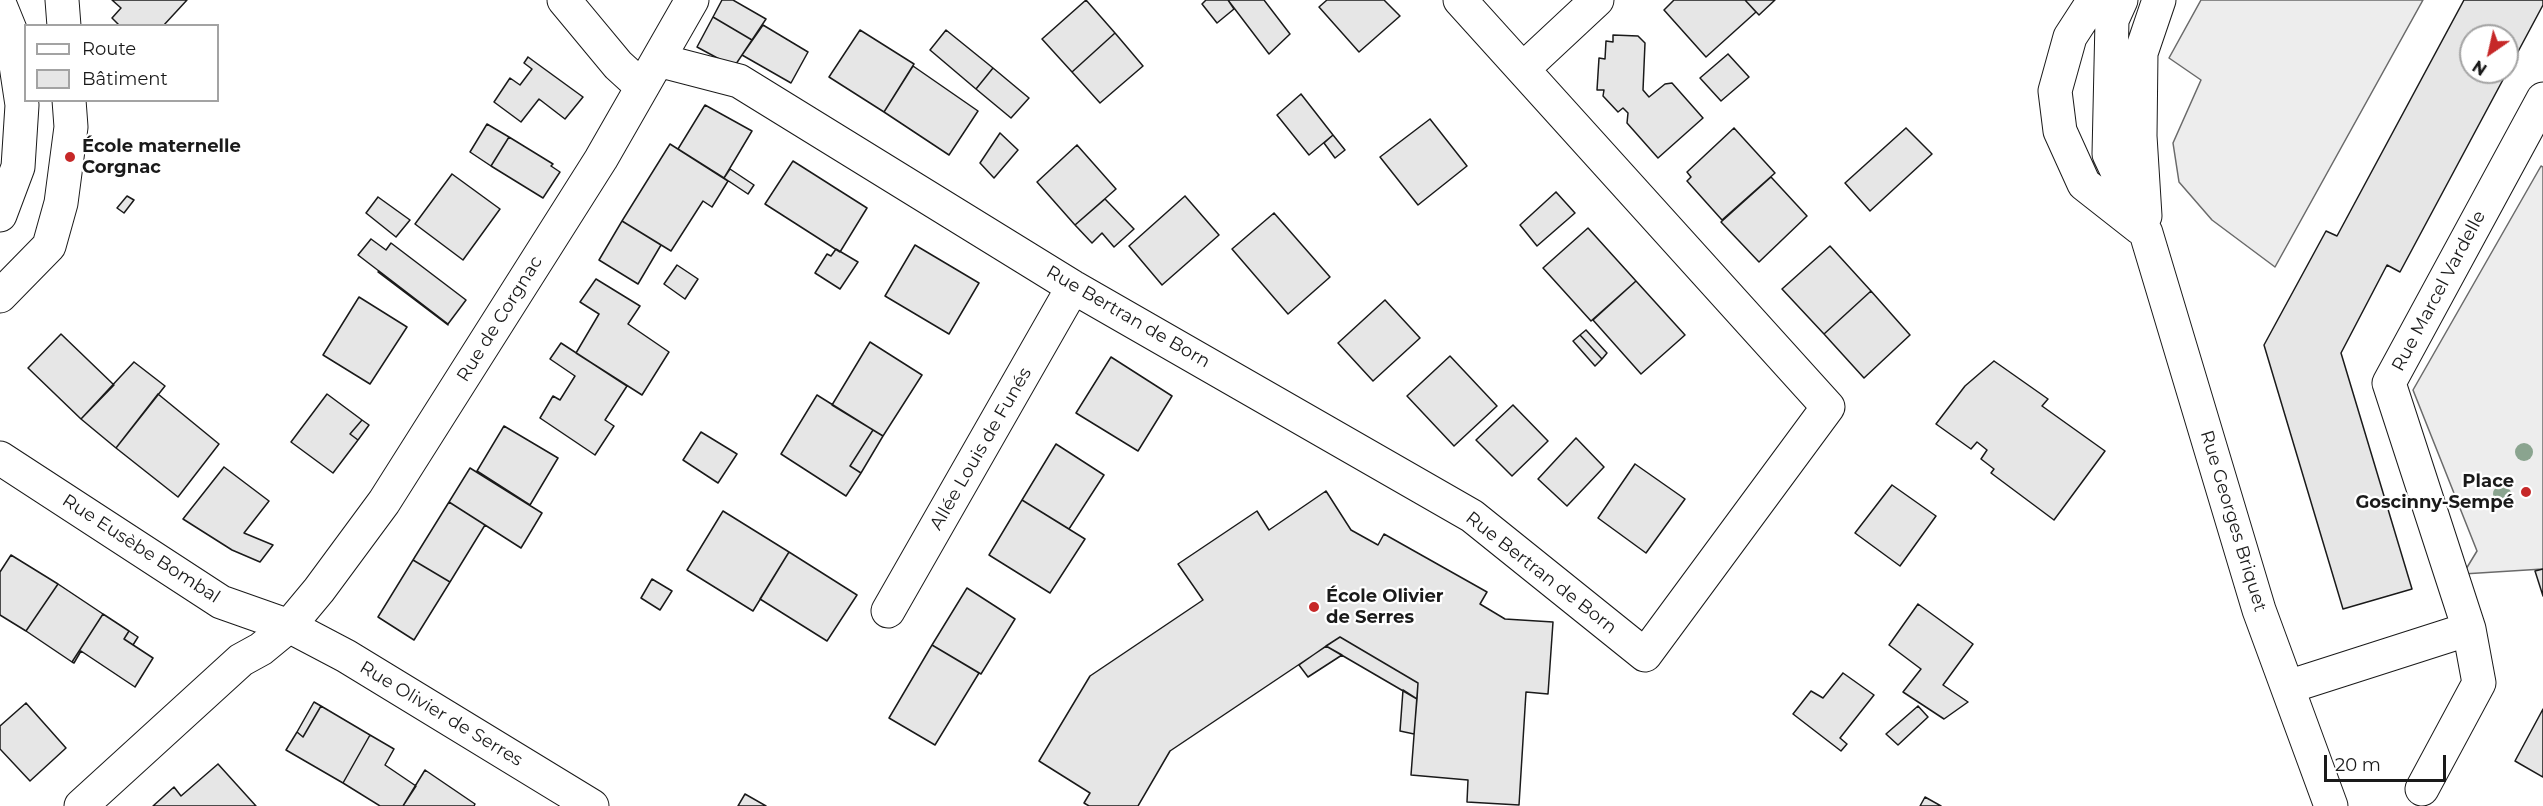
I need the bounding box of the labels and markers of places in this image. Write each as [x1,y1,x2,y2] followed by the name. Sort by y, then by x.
[82,136,241,178] place label: École maternelle Corgnac
[63,150,77,164] marker: École maternelle Corgnac
[2355,471,2514,514] place label: Place Goscinny-Sempé
[2519,485,2533,499] marker: Place Goscinny-Sempé
[1326,586,1444,628] place label: École Olivier de Serres
[1307,600,1321,614] marker: École Olivier de Serres

